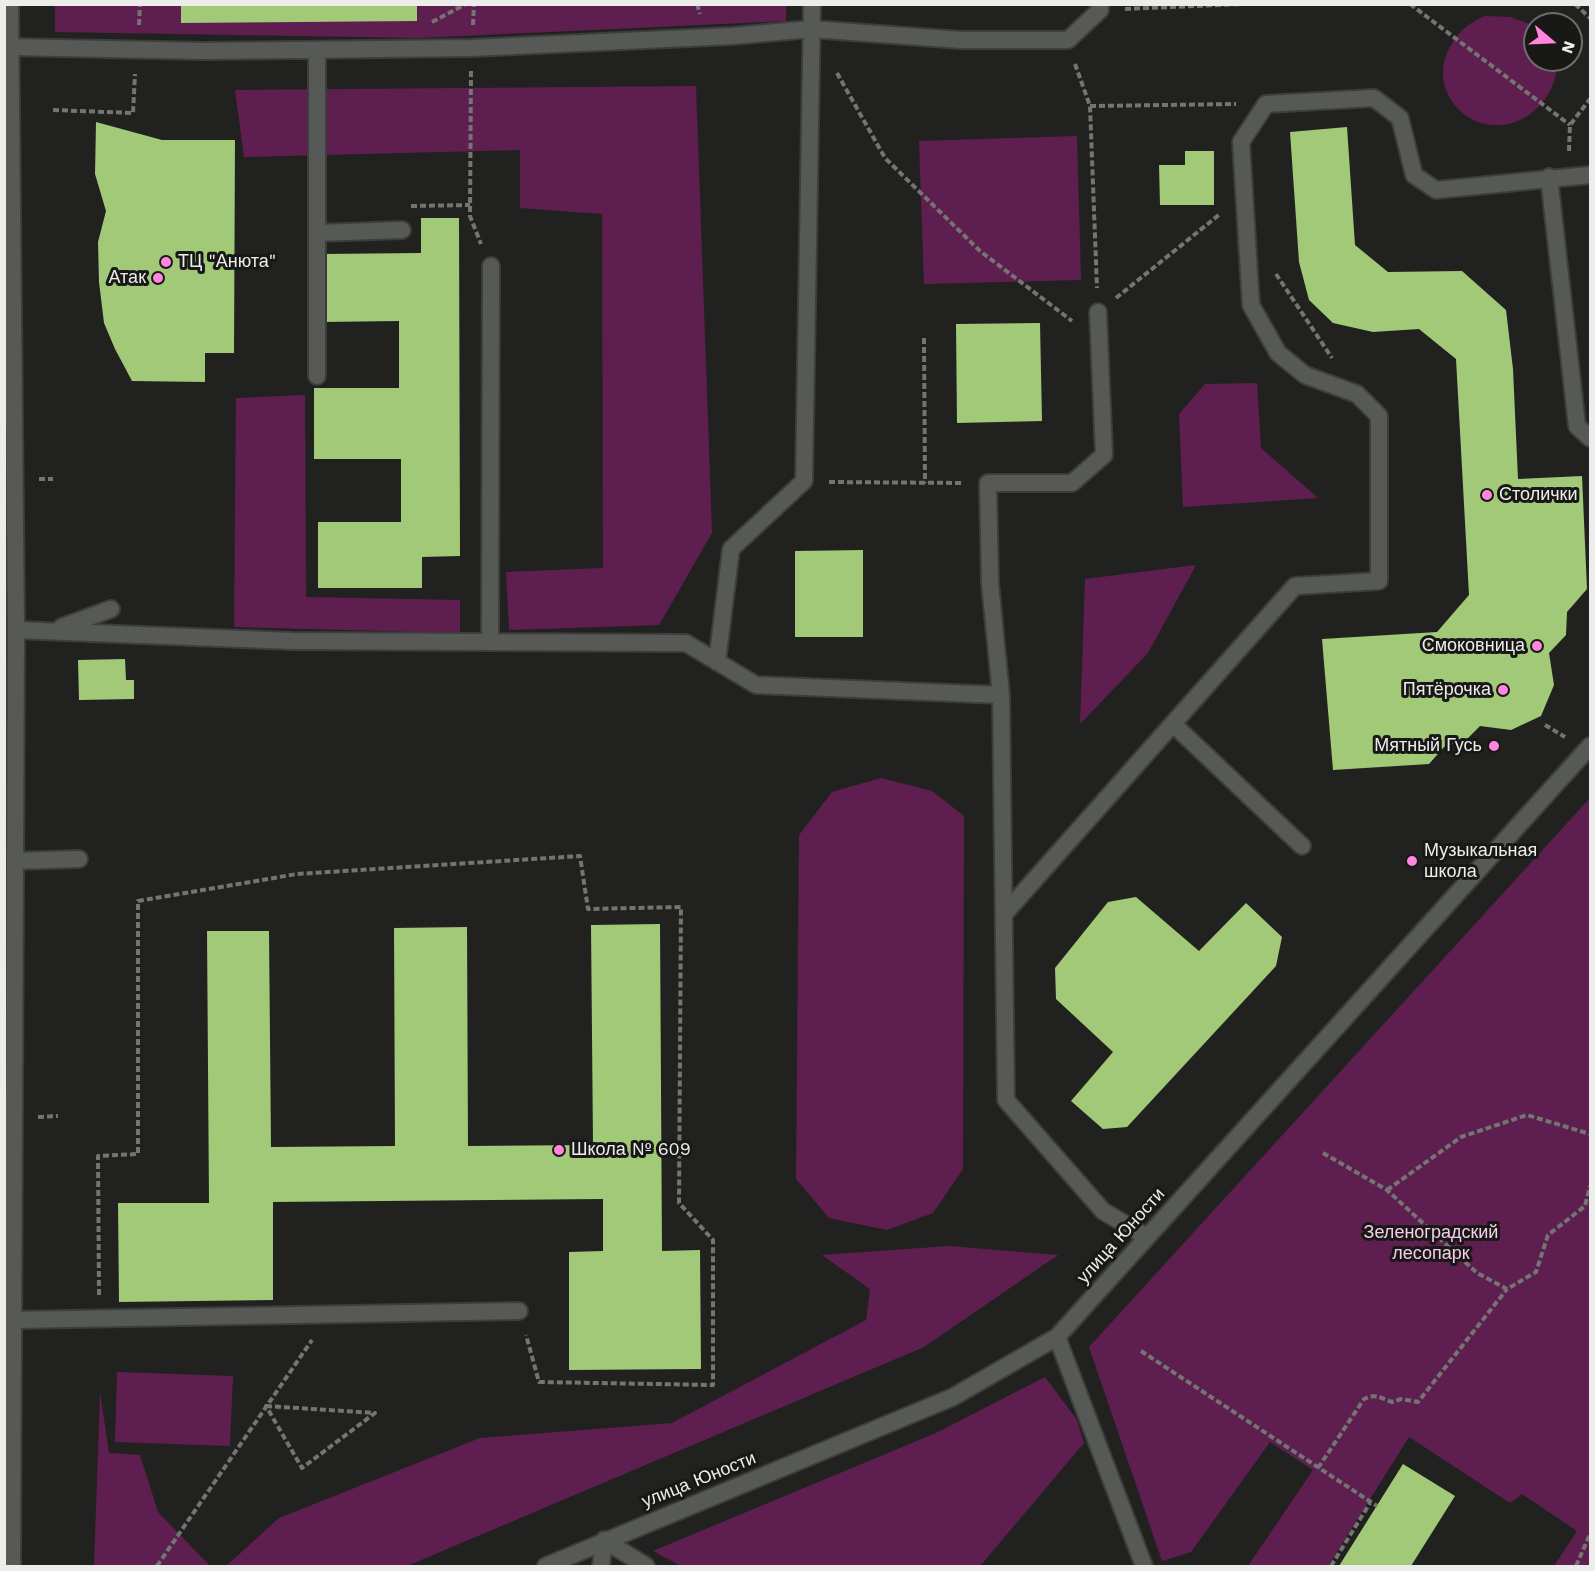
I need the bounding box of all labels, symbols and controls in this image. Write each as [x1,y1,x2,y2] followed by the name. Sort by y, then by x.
[1523,12,1583,72] north arrow
[1558,39,1580,56] text: N
[178,251,276,273] place label: ТЦ "Анюта"
[159,255,173,269] marker: ТЦ "Анюта"
[108,267,146,289] place label: Атак
[151,271,165,285] marker: Атак
[1499,484,1578,506] place label: Столички
[1480,488,1494,502] marker: Столички
[1422,635,1525,657] place label: Смоковница
[1530,639,1544,653] marker: Смоковница
[1403,679,1491,701] place label: Пятёрочка
[1496,683,1510,697] marker: Пятёрочка
[1374,735,1482,757] place label: Мятный Гусь
[1487,739,1501,753] marker: Мятный Гусь
[1424,840,1537,882] place label: Музыкальная школа
[1405,854,1419,868] marker: Музыкальная школа
[571,1139,691,1161] place label: Школа № 609
[552,1143,566,1157] marker: Школа № 609
[1072,1184,1170,1288] street label: улица Юности
[1364,1222,1498,1264] park label: Зеленоградский лесопарк
[639,1447,759,1513] street label: улица Юности

